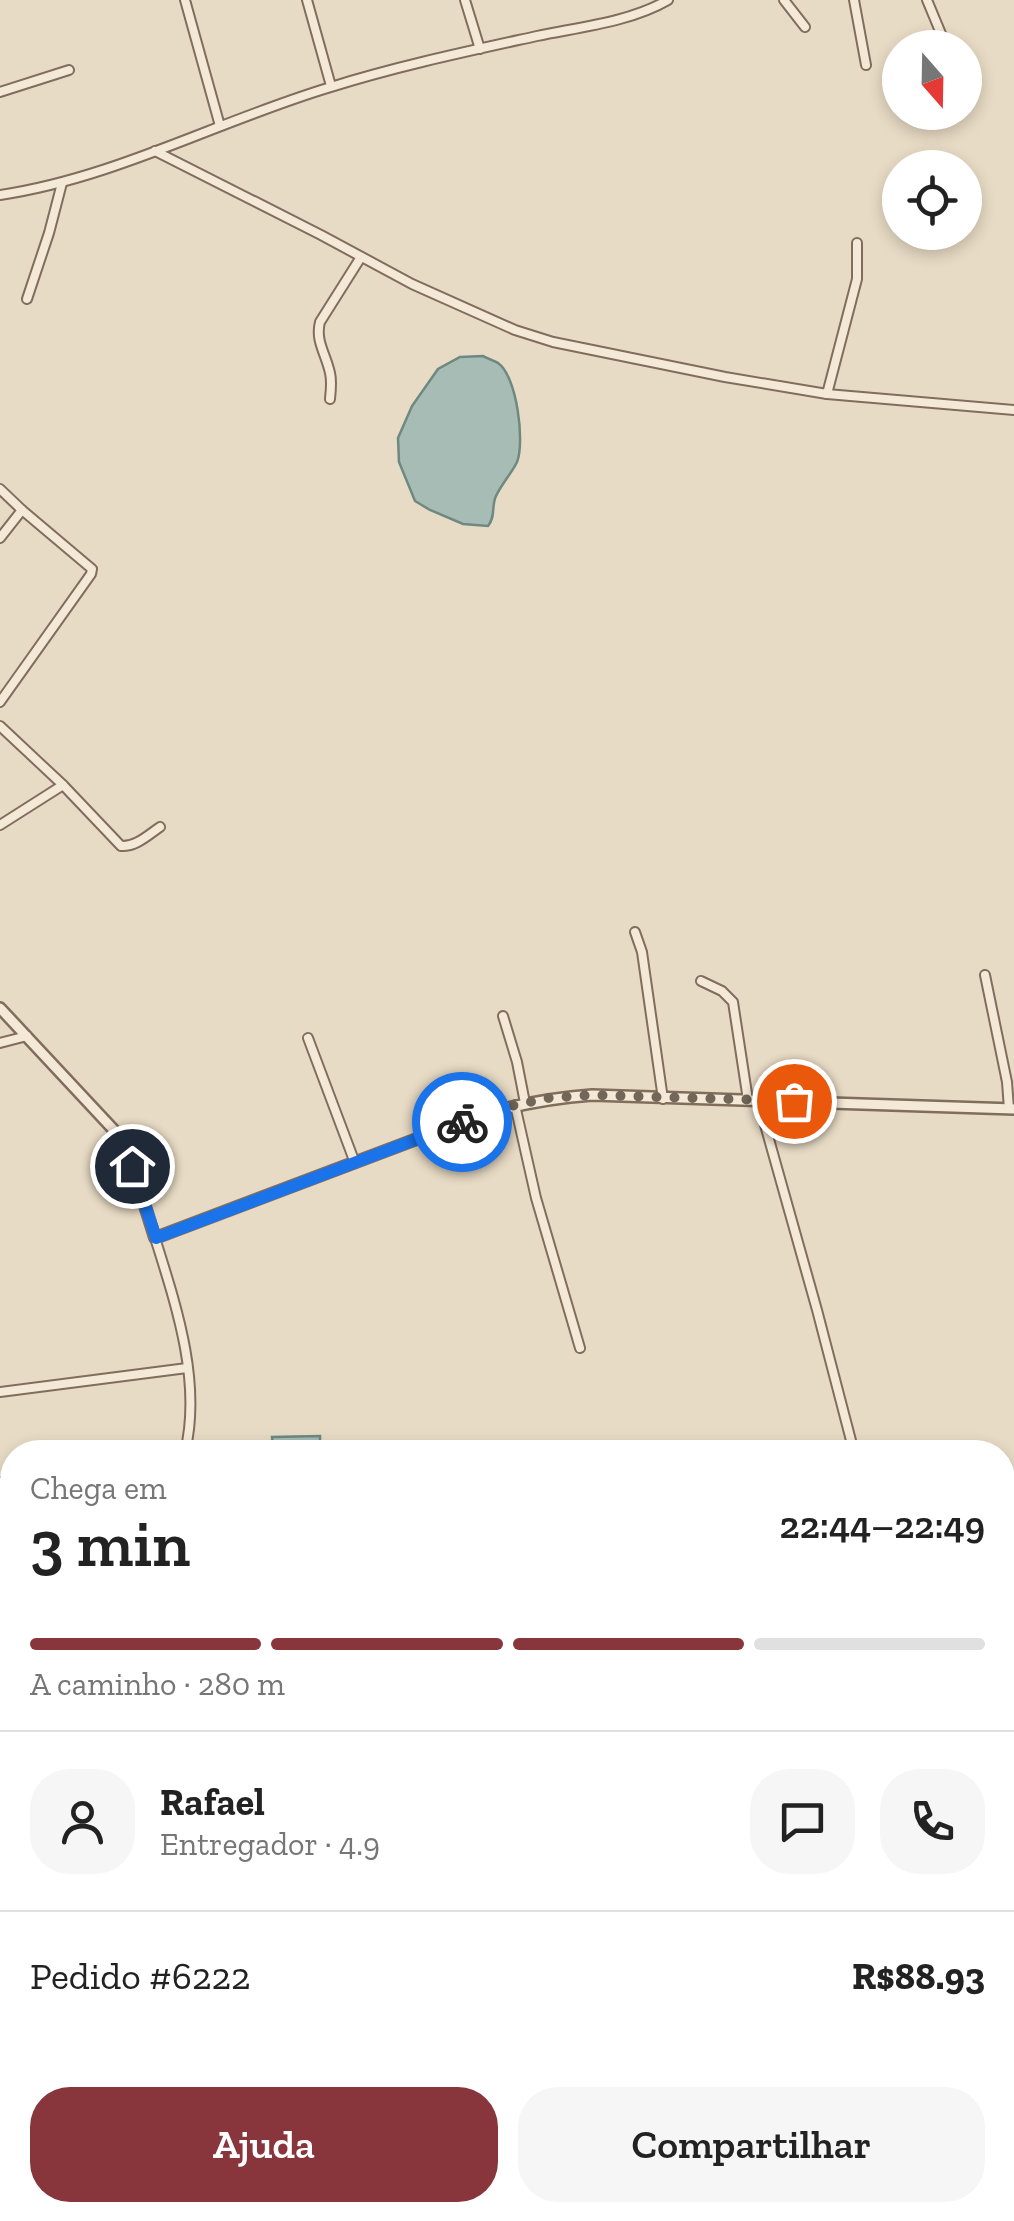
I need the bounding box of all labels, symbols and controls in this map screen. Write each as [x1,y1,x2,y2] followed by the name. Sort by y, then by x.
[882,30,982,130] north arrow
[882,30,982,250] map controls
[882,150,982,250] button: locate
[752,1059,837,1144] pin
[412,1072,512,1172] courier
[767,1074,822,1129] icon: bag
[435,1095,490,1150] icon: bike
[90,1124,175,1209] pin
[105,1139,160,1194] icon: home
[30,1469,167,1507] text: Chega em
[780,1502,985,1548] text: 22:44–22:49
[30,1505,190,1583] text: 3 min
[30,1665,285,1703] text: A caminho · 280 m
[30,1769,135,1874] button: person
[750,1769,855,1874] button: chat
[880,1769,985,1874] button: phone
[160,1779,265,1825] text: Rafael
[160,1825,380,1863] text: Entregador · 4.9
[30,1953,251,1999] text: Pedido #6222
[852,1953,985,1999] text: R$88.93
[30,2087,498,2202] button: Ajuda
[518,2087,985,2202] button: Compartilhar

